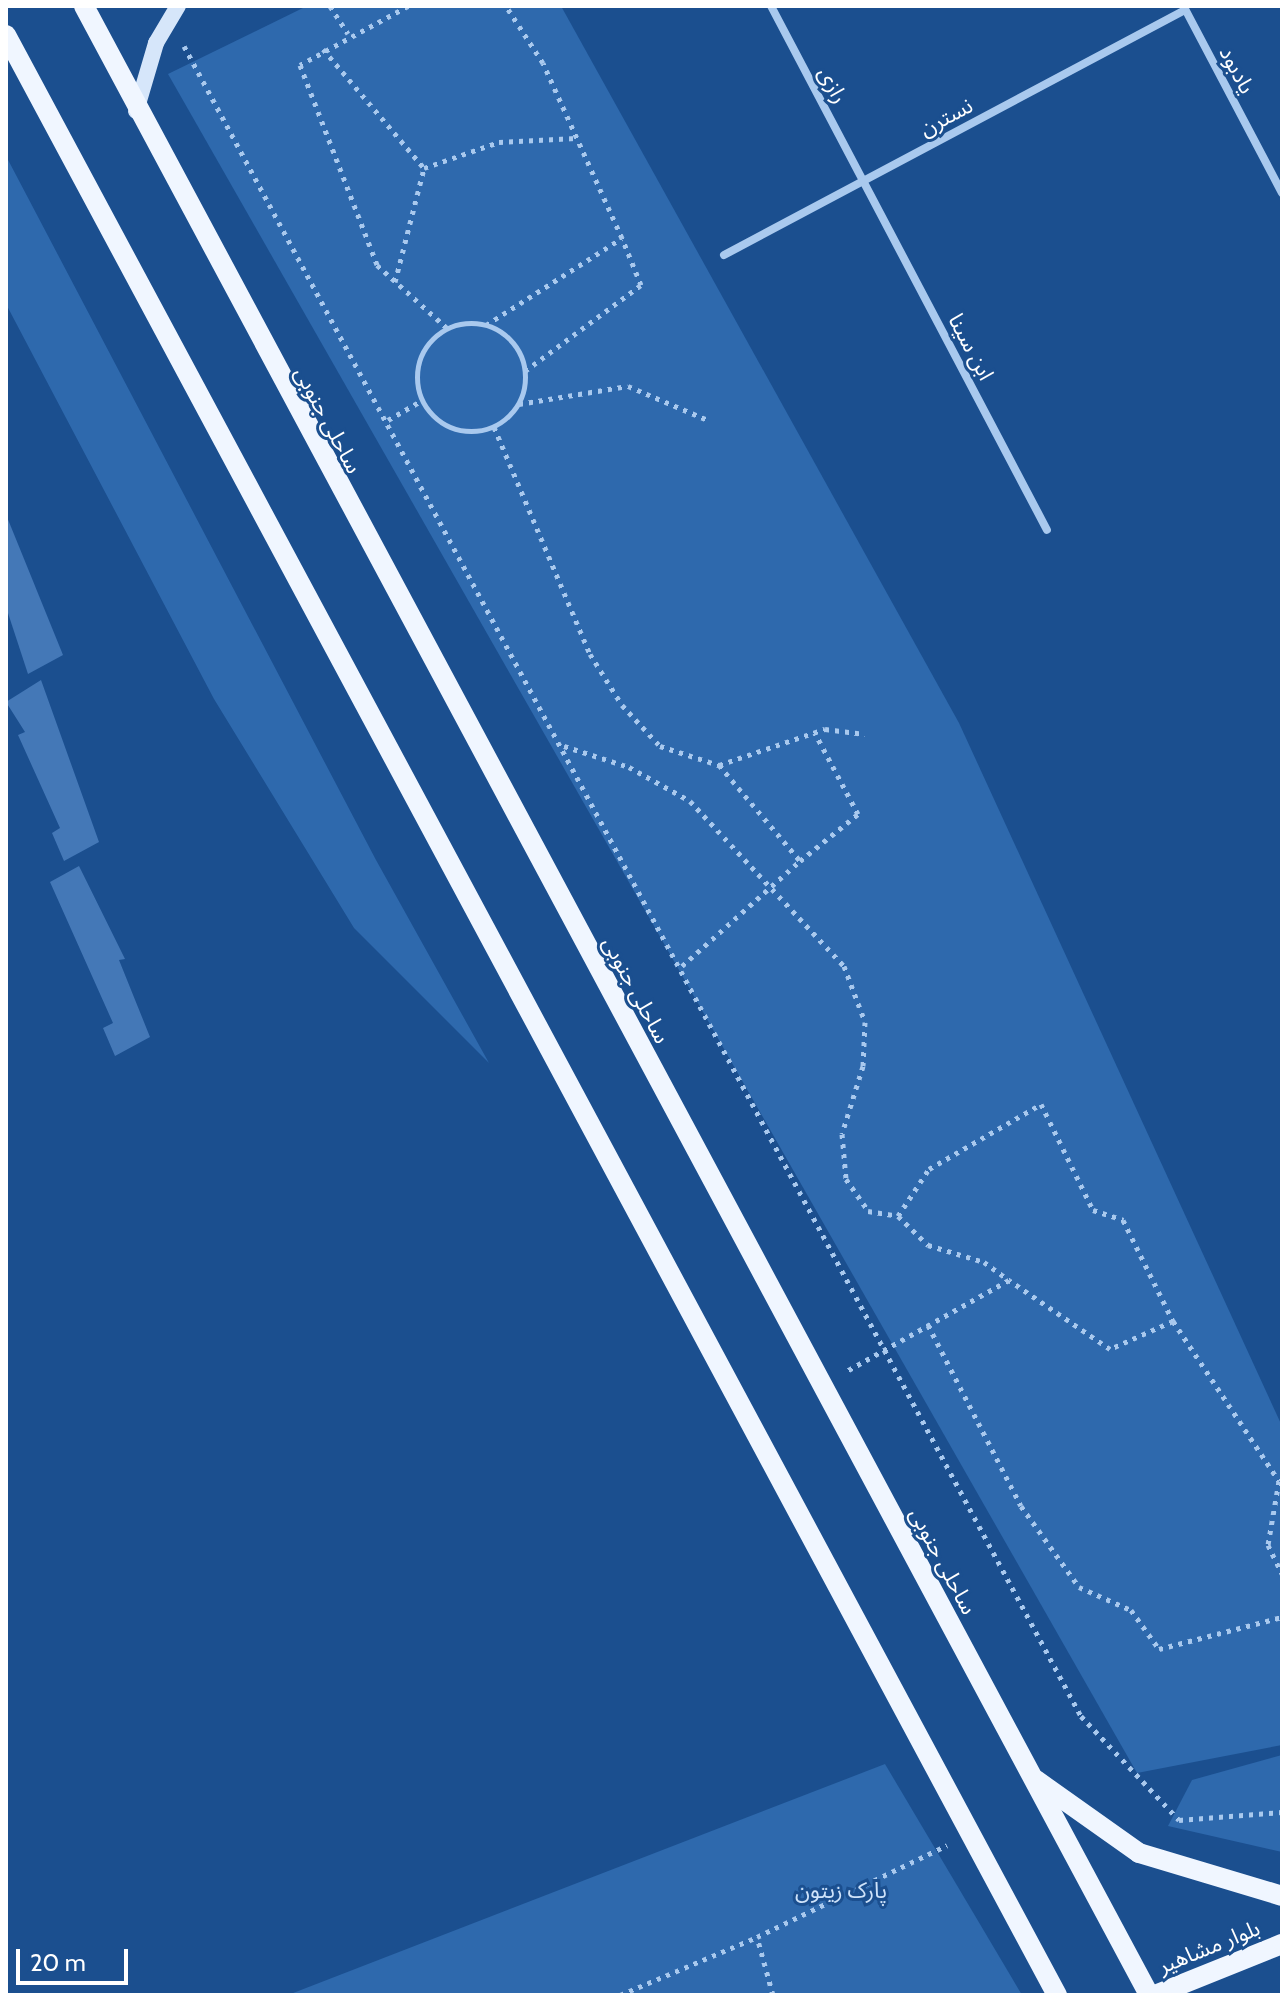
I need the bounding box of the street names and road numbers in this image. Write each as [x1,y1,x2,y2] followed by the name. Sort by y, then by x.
[1214,42,1260,98] street label: یادبود
[813,62,853,108] street label: رازی
[915,92,977,142] street label: نسترن
[943,309,999,385] street label: ابن سینا
[289,362,367,478] street label: ساحلی جنوبی
[597,932,675,1048] street label: ساحلی جنوبی
[904,1503,982,1619] street label: ساحلی جنوبی
[1154,1915,1264,1979] street label: بلوار مشاهیر

